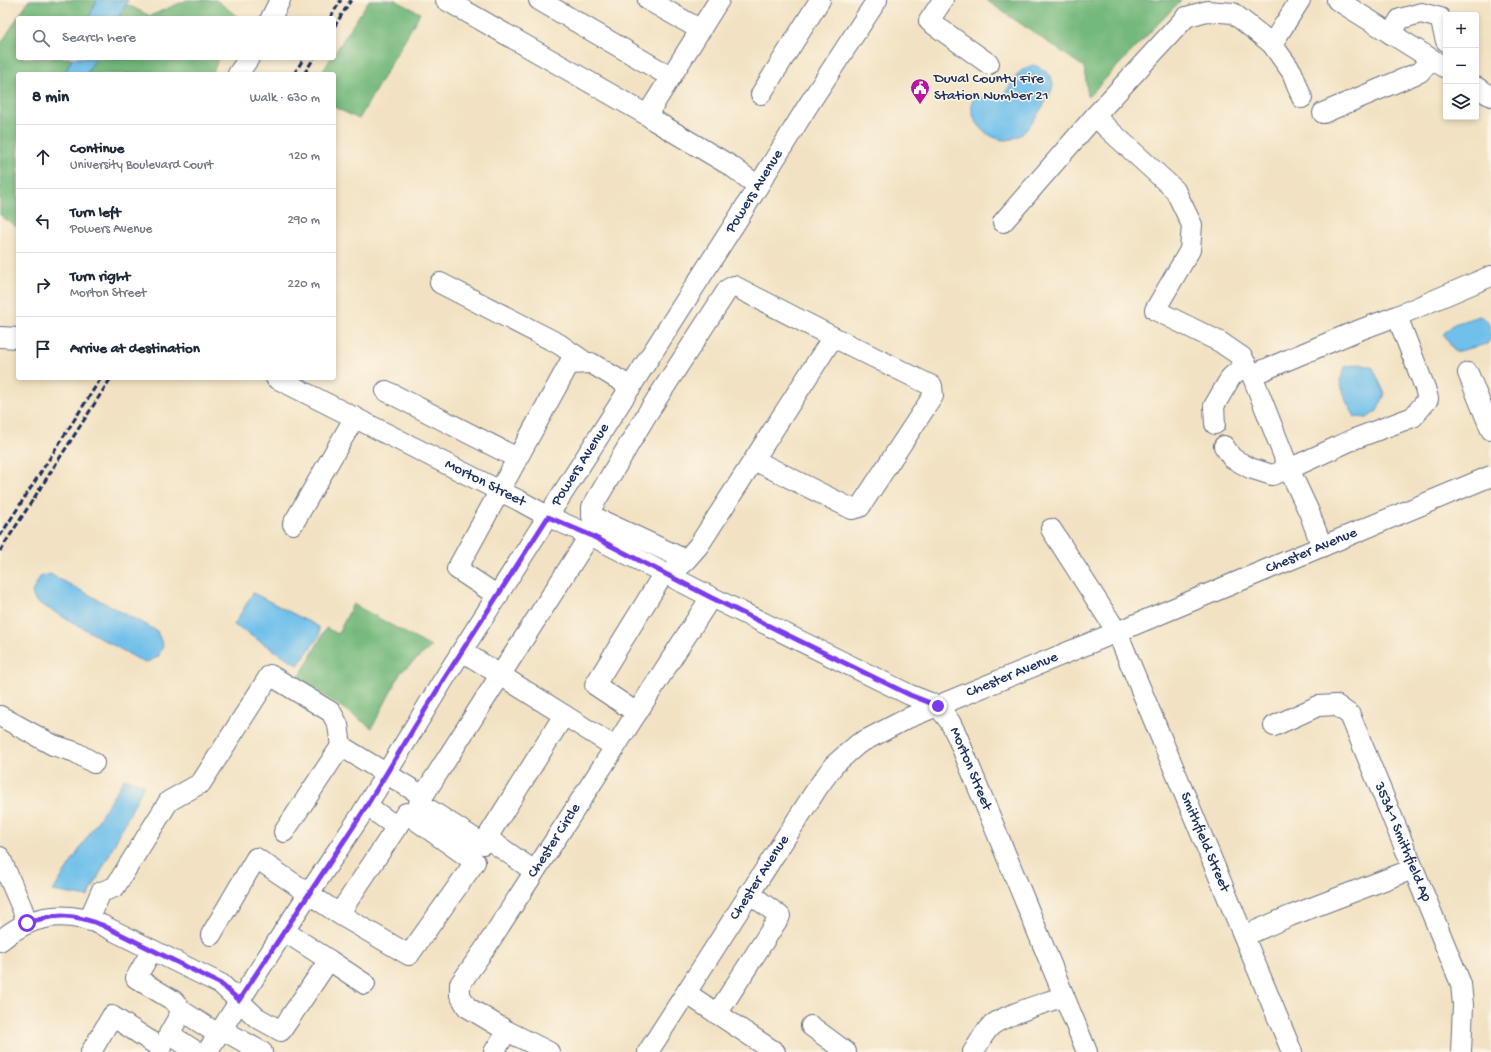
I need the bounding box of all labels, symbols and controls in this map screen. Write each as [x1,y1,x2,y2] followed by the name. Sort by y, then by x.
[1443,12,1479,120] map controls
[1443,12,1479,48] button: +
[16,16,336,60] search box
[30,27,52,49] icon: search
[62,29,136,47] text: Search here
[1443,48,1479,84] button: −
[933,70,1049,105] place label: Duval County Fire Station Number 21
[909,77,931,105] public building icon: Duval County Fire Station Number 21
[1443,84,1479,120] button: layers
[32,88,69,108] text: 8 min
[250,91,320,106] text: Walk · 630 m
[70,140,124,158] text: Continue
[32,146,54,168] icon: ahead
[721,146,787,238] street label: Powers Avenue
[289,149,320,164] text: 120 m
[70,158,213,173] text: University Boulevard Court
[70,204,121,222] text: Turn left
[32,210,54,232] icon: left
[287,213,320,228] text: 290 m
[70,222,152,237] text: Powers Avenue
[70,268,130,286] text: Turn right
[32,274,54,296] icon: right
[288,277,320,292] text: 220 m
[70,286,146,301] text: Morton Street
[32,338,54,360] icon: arrive
[70,340,200,358] text: Arrive at destination
[547,420,614,511] street label: Powers Avenue
[442,455,530,512] street label: Morton Street
[1263,524,1360,578] street label: Chester Avenue
[964,648,1061,702] street label: Chester Avenue
[929,697,947,715] route end
[945,724,996,815] street label: Morton Street
[1369,779,1435,905] street label: 3534-1 Smithfield Ap
[1176,790,1234,896] street label: Smithfield Street
[524,800,585,882] street label: Chester Circle
[726,832,794,924] street label: Chester Avenue
[18,914,36,932] route start

